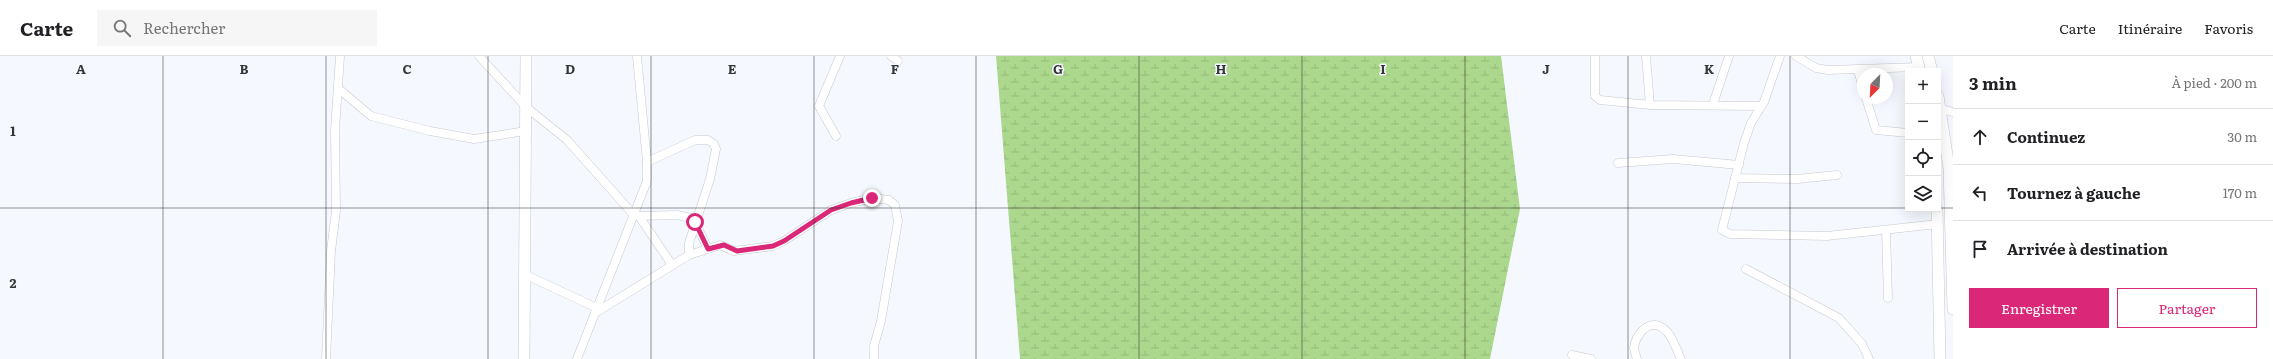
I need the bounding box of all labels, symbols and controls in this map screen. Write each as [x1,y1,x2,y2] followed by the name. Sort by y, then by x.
[97,10,377,46] search box
[20,14,73,42] text: Carte
[143,16,225,39] text: Rechercher
[111,17,133,39] icon: search
[2059,18,2096,38] text: Carte
[2118,18,2182,38] text: Itinéraire
[2204,18,2253,38] text: Favoris
[76,59,86,78] text: A
[240,59,249,78] text: B
[402,59,412,78] text: C
[565,59,575,78] text: D
[728,59,737,78] text: E
[891,59,899,78] text: F
[1053,59,1063,78] text: G
[1216,59,1227,78] text: H
[1380,59,1386,78] text: I
[1542,59,1550,78] text: J
[1704,59,1715,78] text: K
[1857,68,1893,104] north arrow
[1905,68,1941,212] map controls
[1905,68,1941,104] button: +
[1969,70,2017,95] text: 3 min
[2171,73,2257,92] text: À pied · 200 m
[1905,104,1941,140] button: −
[10,121,16,140] text: 1
[2007,125,2085,148] text: Continuez
[1969,126,1991,148] icon: ahead
[2227,127,2257,146] text: 30 m
[1905,140,1941,176] button: locate
[1905,176,1941,212] button: layers
[2007,181,2140,204] text: Tournez à gauche
[1969,182,1991,204] icon: left
[2223,183,2257,202] text: 170 m
[863,189,881,207] route end
[686,213,704,231] route start
[2007,237,2168,260] text: Arrivée à destination
[1969,238,1991,260] icon: arrive
[10,273,17,292] text: 2
[1969,288,2109,328] button: Enregistrer
[2117,288,2257,328] button: Partager

